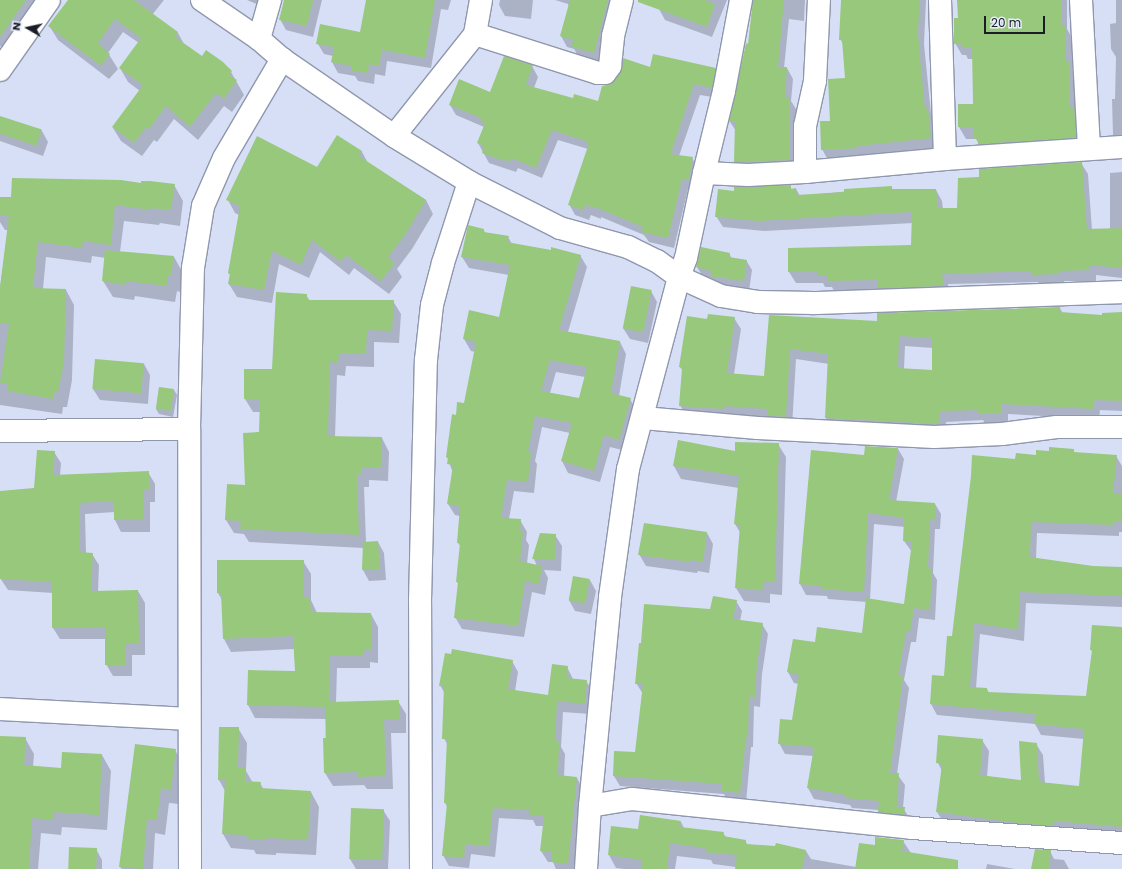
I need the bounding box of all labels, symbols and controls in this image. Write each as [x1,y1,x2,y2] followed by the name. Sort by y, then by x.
[8,8,48,48] north arrow
[986,8,1047,34] scale bar
[991,14,1021,31] text: 20 m
[8,21,25,31] text: N

